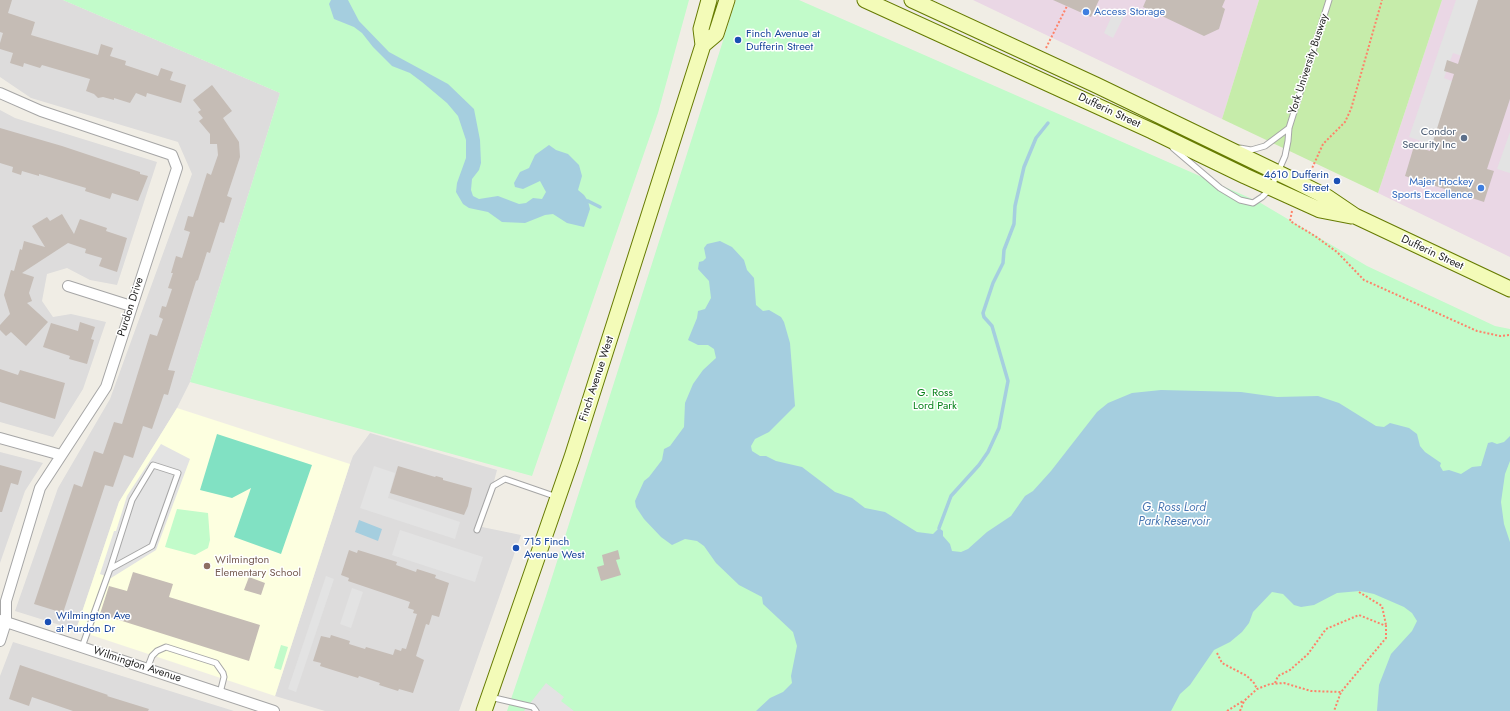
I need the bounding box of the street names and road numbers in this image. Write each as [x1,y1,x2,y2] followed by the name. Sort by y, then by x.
[1287,12,1331,116] street label: York University Busway
[1076,91,1142,131] street label: Dufferin Street
[1399,233,1465,273] street label: Dufferin Street
[115,276,147,338] street label: Purdon Drive
[577,335,617,423] street label: Finch Avenue West
[91,645,183,685] street label: Wilmington Avenue

